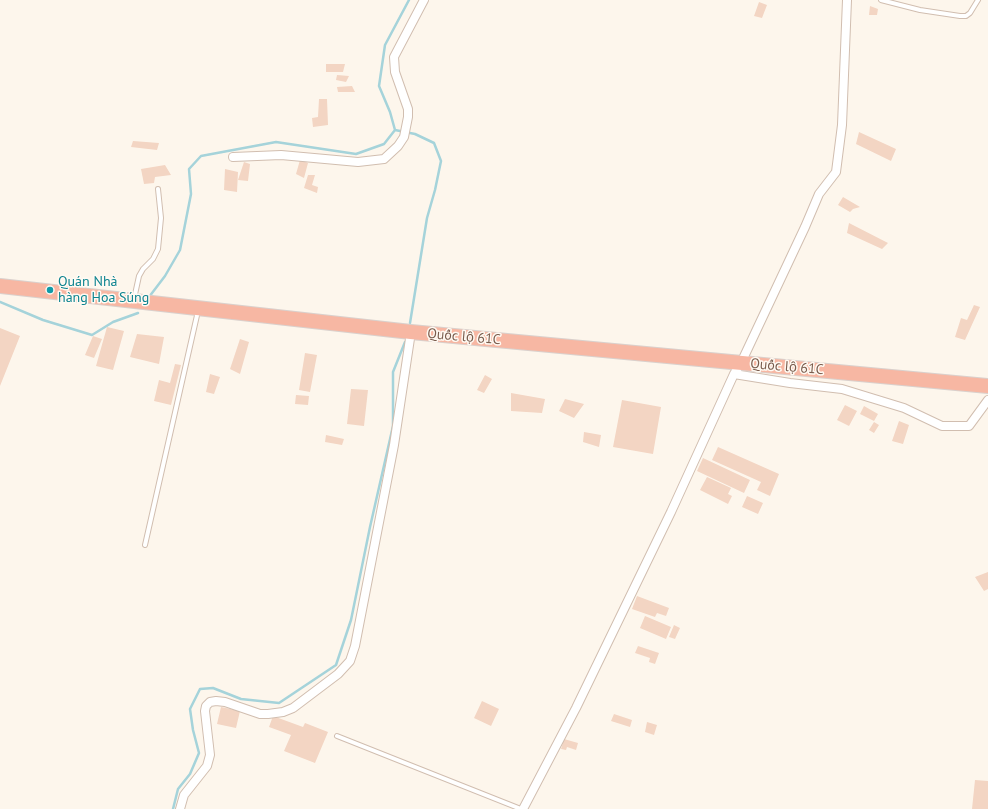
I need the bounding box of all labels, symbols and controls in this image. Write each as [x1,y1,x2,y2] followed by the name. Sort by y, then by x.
[58,274,149,306] place label: Quán Nhà hàng Hoa Súng
[45,285,55,295] marker: Quán Nhà hàng Hoa Súng
[427,325,501,349] street label: Quốc lộ 61C
[750,355,824,379] street label: Quốc lộ 61C

